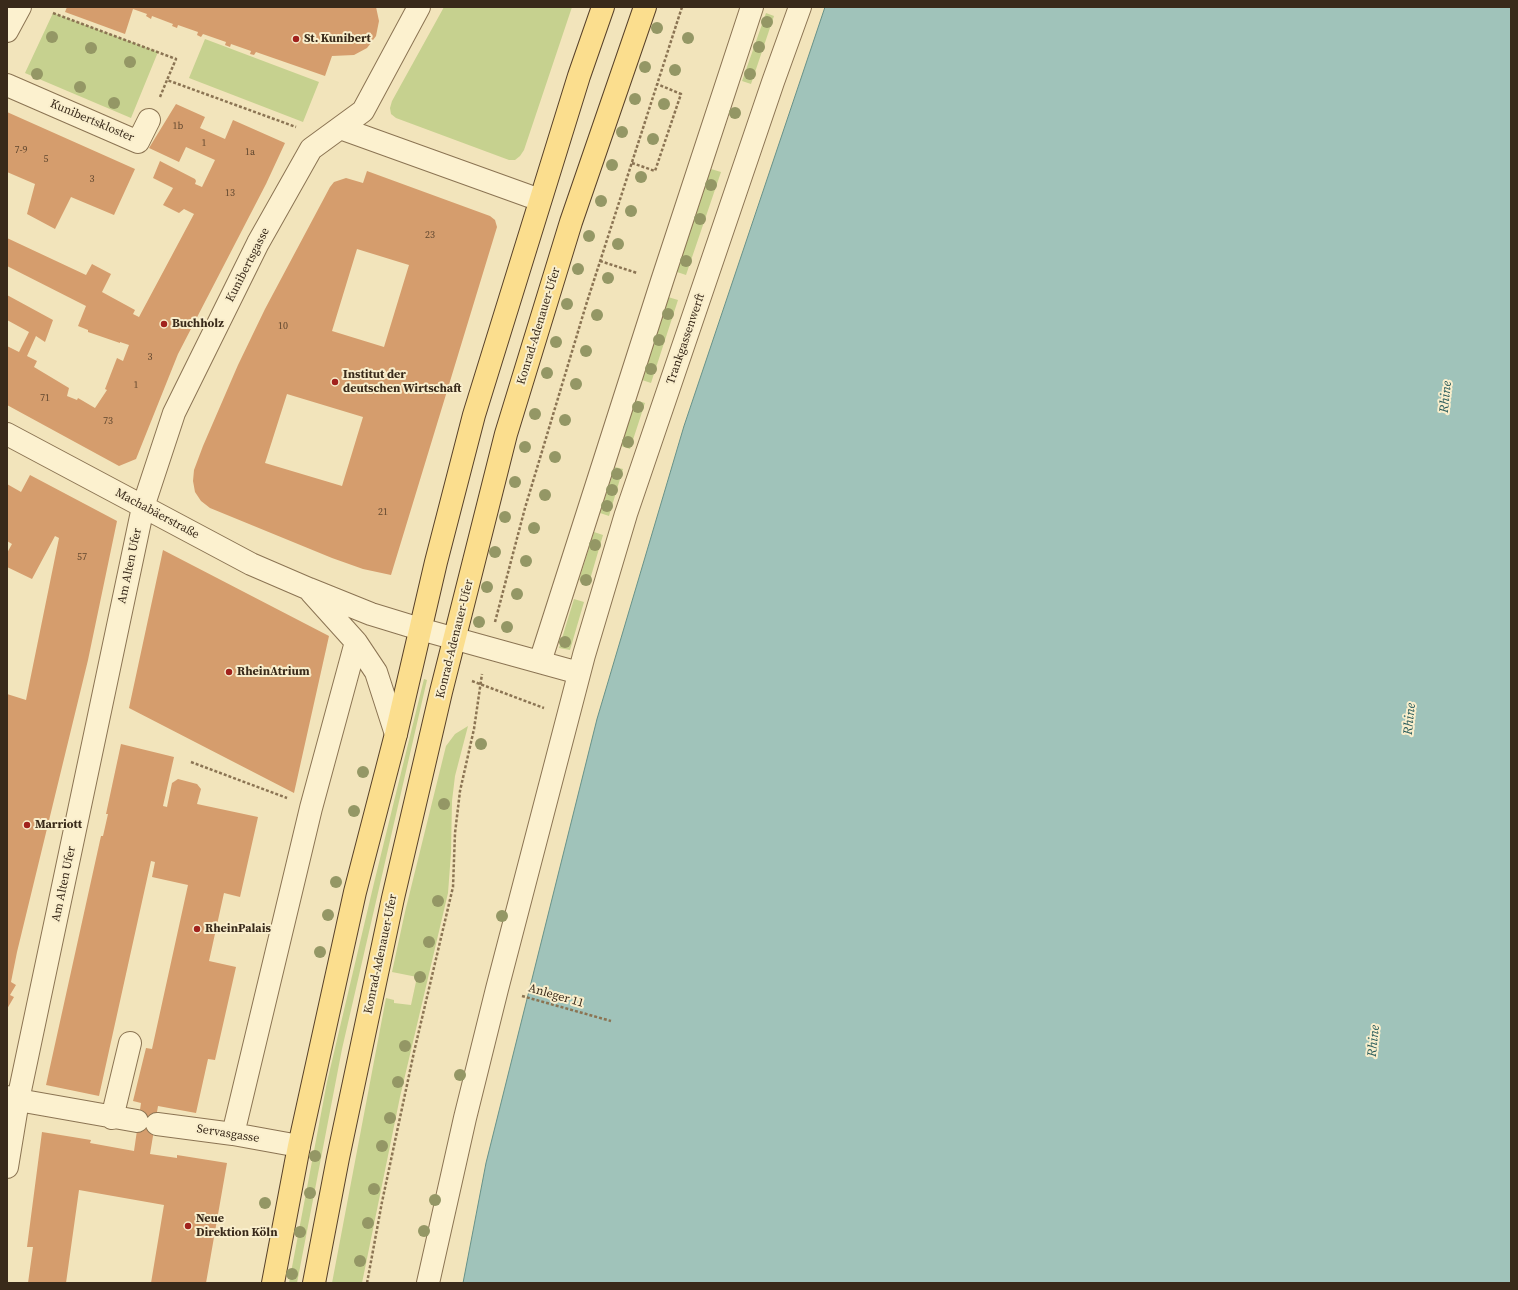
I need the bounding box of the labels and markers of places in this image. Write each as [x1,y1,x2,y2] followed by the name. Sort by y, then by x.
[304,32,371,46] place label: St. Kunibert
[291,34,301,44] marker: St. Kunibert
[172,317,224,331] place label: Buchholz
[159,319,169,329] marker: Buchholz
[343,368,461,396] place label: Institut der deutschen Wirtschaft
[330,377,340,387] marker: Institut der deutschen Wirtschaft
[237,665,310,679] place label: RheinAtrium
[224,667,234,677] marker: RheinAtrium
[35,818,82,832] place label: Marriott
[22,820,32,830] marker: Marriott
[205,922,271,936] place label: RheinPalais
[192,924,202,934] marker: RheinPalais
[196,1212,278,1240] place label: Neue Direktion Köln
[183,1221,193,1231] marker: Neue Direktion Köln

